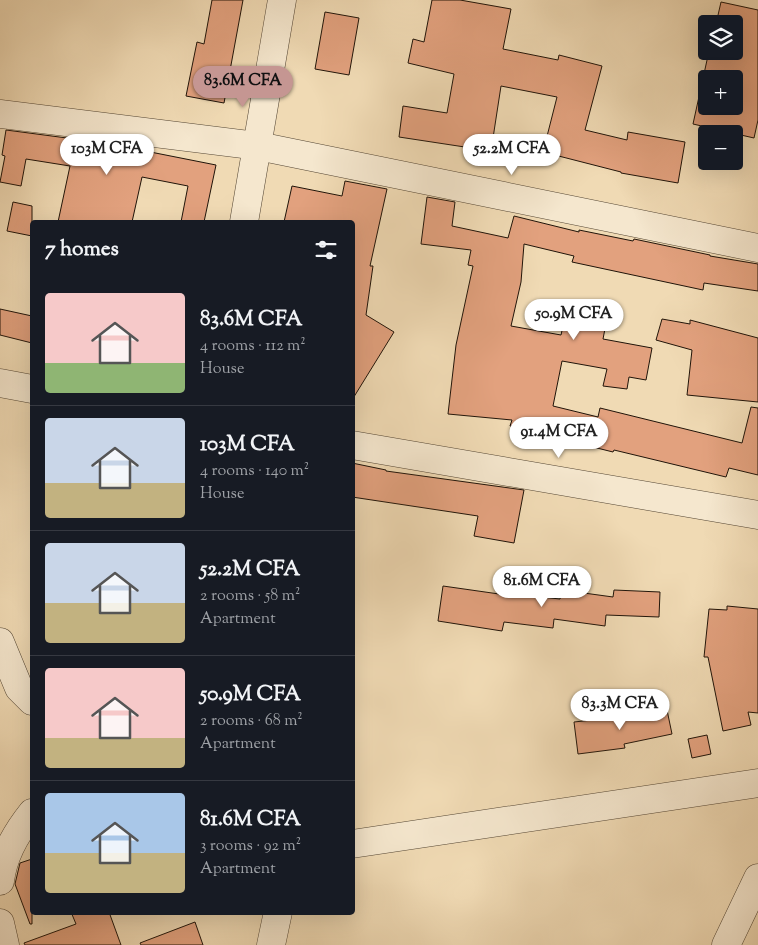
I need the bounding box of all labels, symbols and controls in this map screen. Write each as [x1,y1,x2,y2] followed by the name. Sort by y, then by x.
[698,15,743,170] map controls
[698,15,743,60] button: layers
[186,66,300,108] pin: 83.6M CFA
[204,70,282,93] text: 83.6M CFA
[698,70,743,115] button: +
[698,125,743,170] button: −
[55,134,159,176] pin: 103M CFA
[455,134,569,176] pin: 52.2M CFA
[71,138,143,161] text: 103M CFA
[474,138,550,161] text: 52.2M CFA
[45,235,119,265] text: 7 homes
[312,236,340,264] icon: filters
[517,298,631,341] pin: 50.9M CFA
[536,303,612,326] text: 50.9M CFA
[200,305,302,335] text: 83.6M CFA
[85,313,145,373] icon: home
[200,335,306,358] text: 4 rooms · 112 m²
[200,358,244,381] text: House
[502,416,616,459] pin: 91.4M CFA
[520,421,598,444] text: 91.4M CFA
[200,430,295,460] text: 103M CFA
[85,438,145,498] icon: home
[200,460,309,483] text: 4 rooms · 140 m²
[200,483,244,506] text: House
[200,555,300,585] text: 52.2M CFA
[85,563,145,623] icon: home
[485,566,599,608] pin: 81.6M CFA
[503,570,581,593] text: 81.6M CFA
[200,585,300,608] text: 2 rooms · 58 m²
[200,608,276,631] text: Apartment
[200,680,301,710] text: 50.9M CFA
[85,688,145,748] icon: home
[563,688,677,731] pin: 83.3M CFA
[582,693,658,716] text: 83.3M CFA
[200,710,303,733] text: 2 rooms · 68 m²
[200,733,276,756] text: Apartment
[200,805,301,835] text: 81.6M CFA
[85,813,145,873] icon: home
[200,835,301,858] text: 3 rooms · 92 m²
[200,858,276,881] text: Apartment

